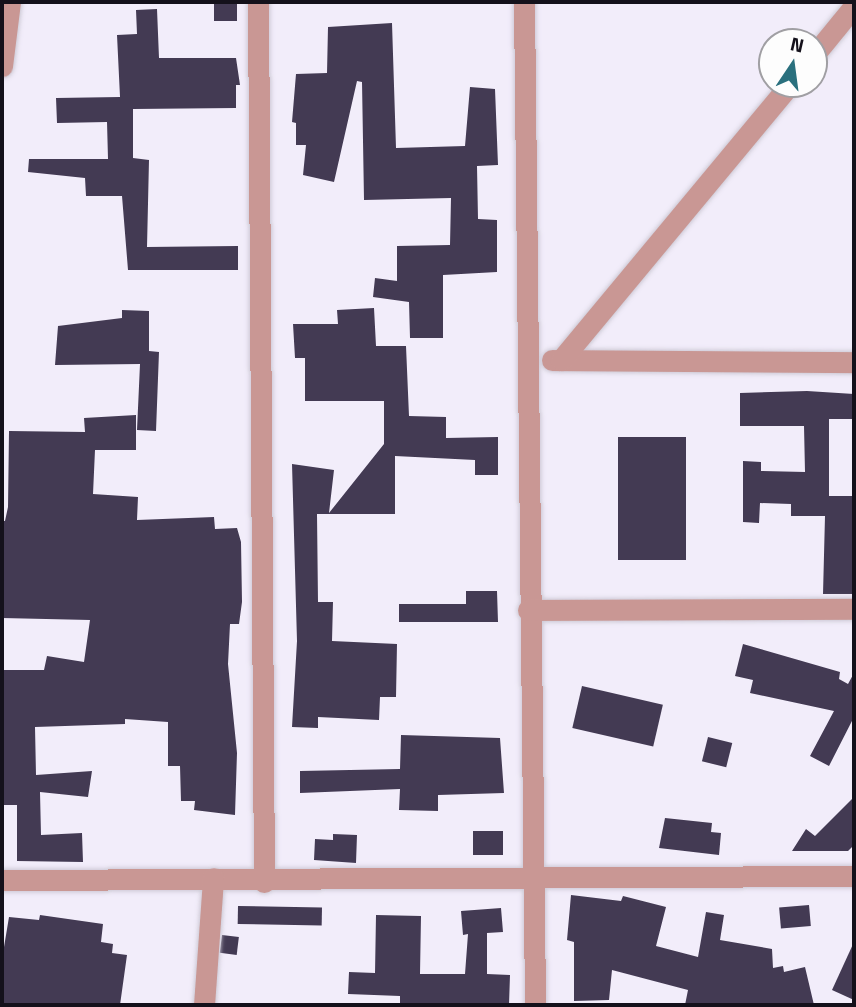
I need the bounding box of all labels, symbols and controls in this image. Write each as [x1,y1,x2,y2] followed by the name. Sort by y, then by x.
[758,28,828,98] north arrow
[788,28,807,60] text: N

